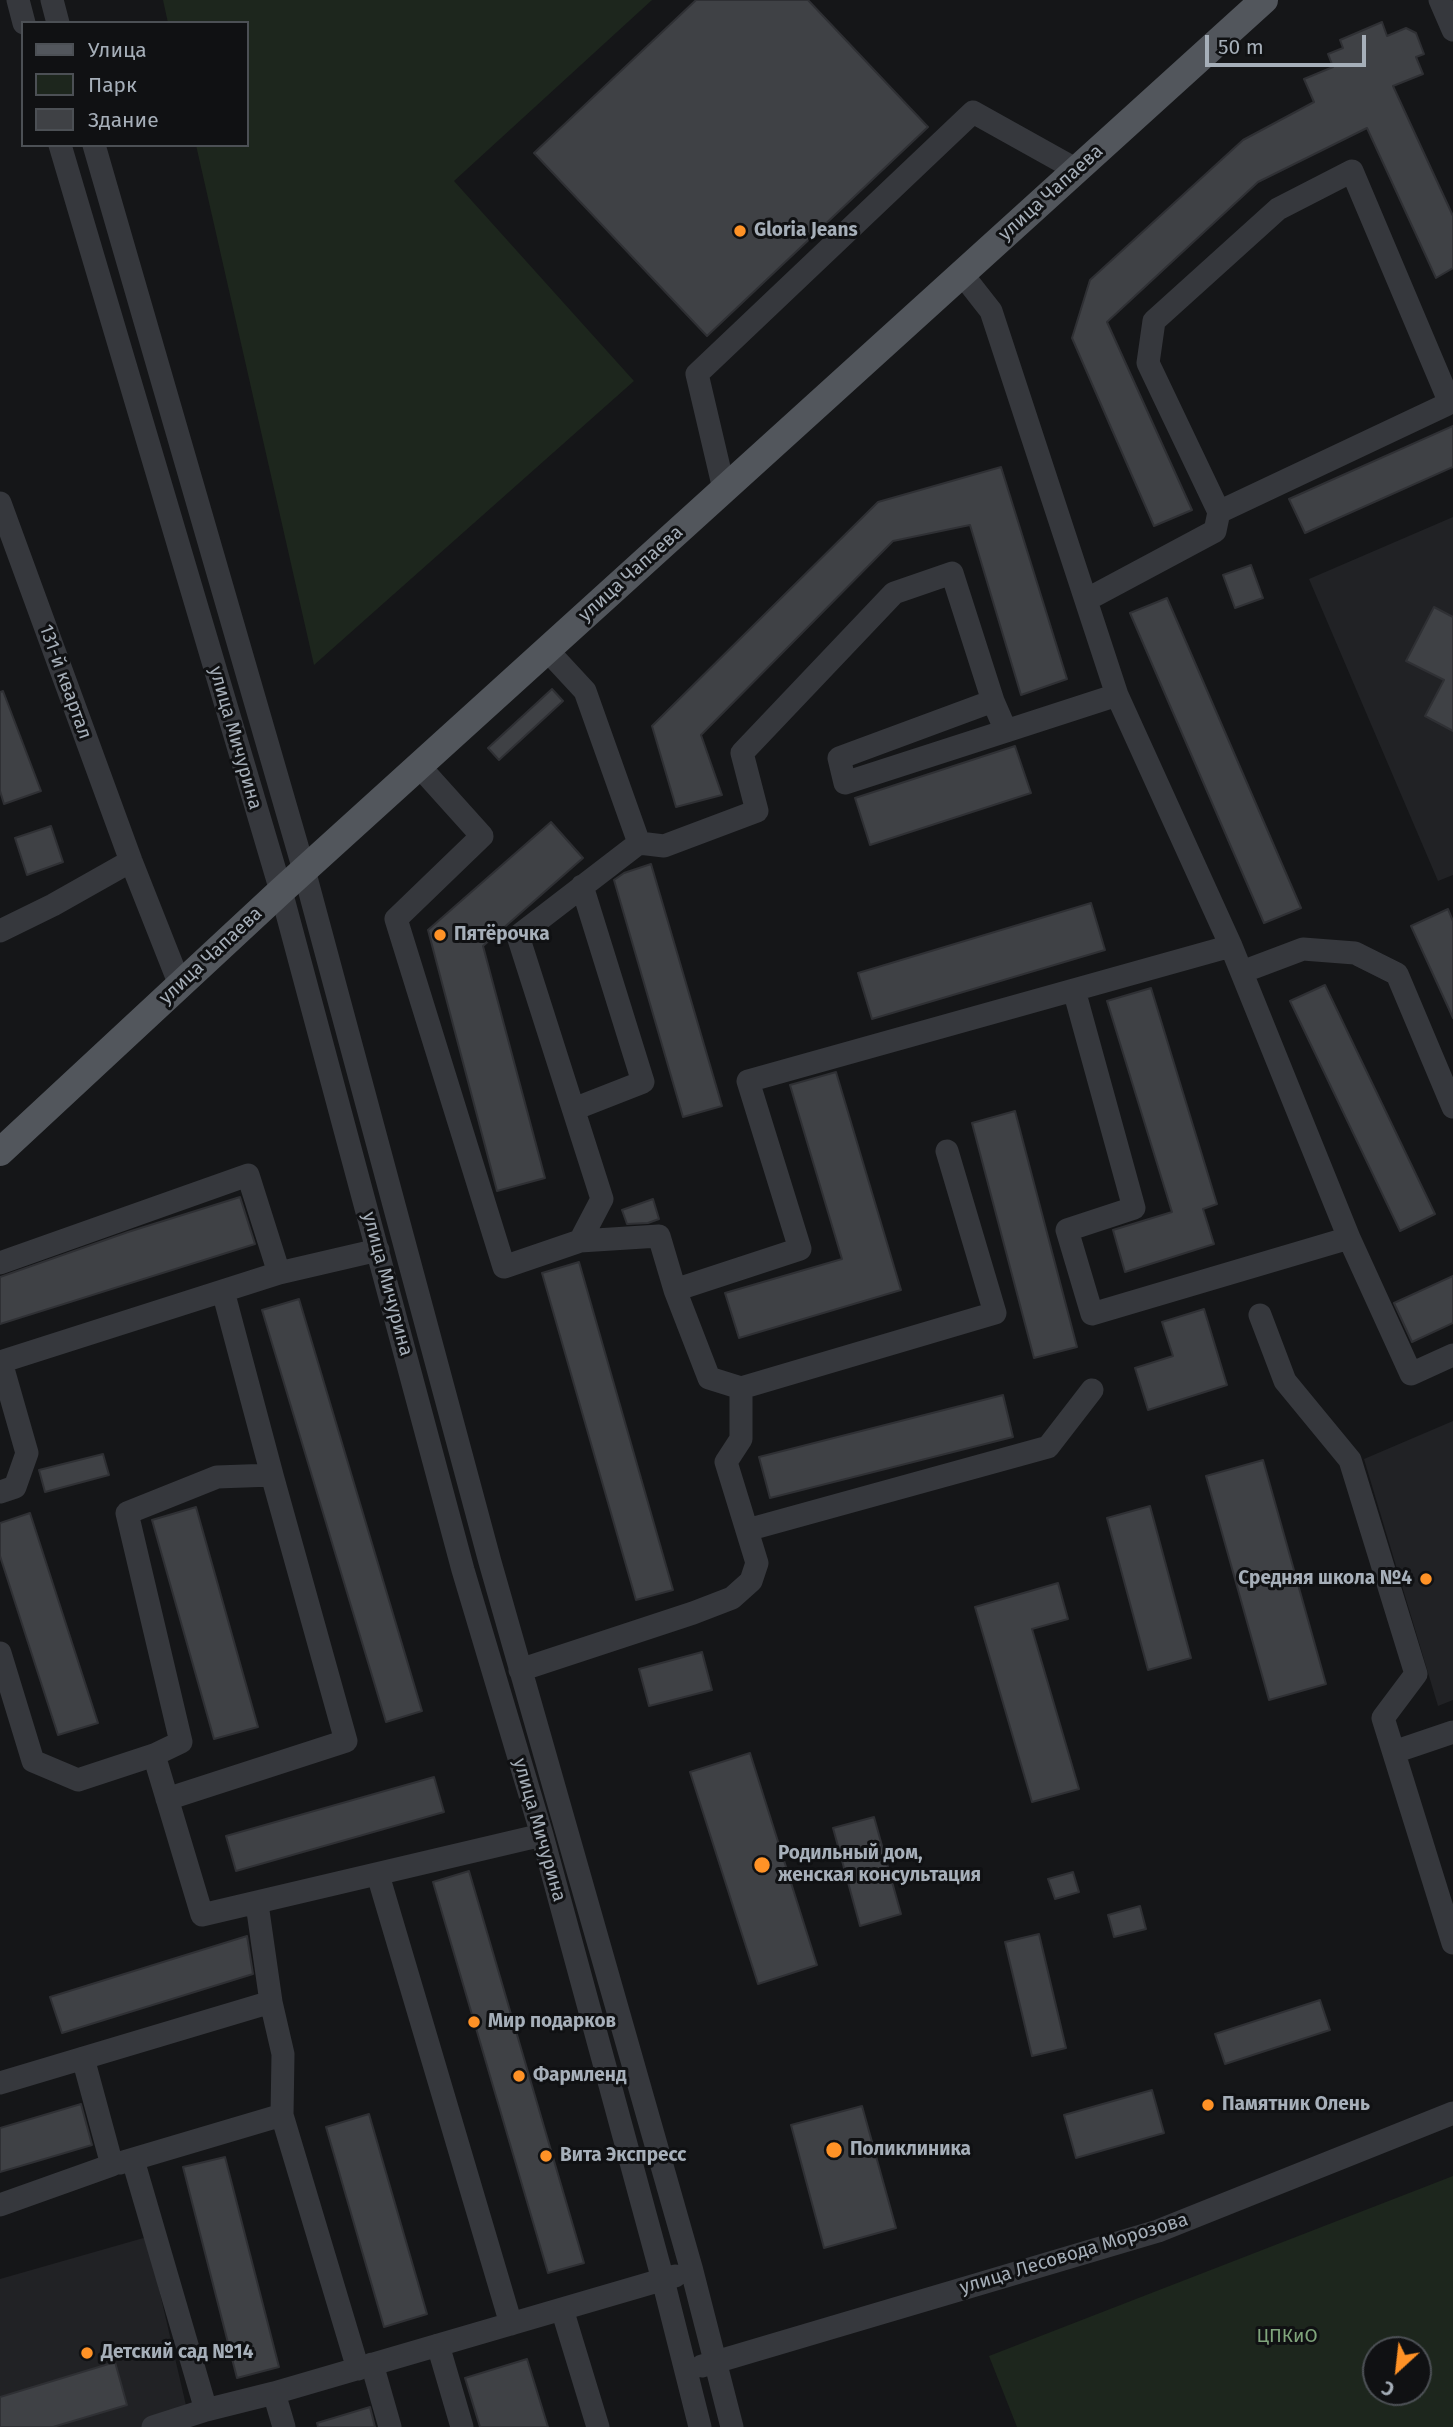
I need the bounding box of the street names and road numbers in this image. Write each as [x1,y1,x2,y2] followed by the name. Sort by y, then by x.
[994,140,1108,246] street label: улица Чапаева
[574,521,688,627] street label: улица Чапаева
[34,622,96,742] street label: 131-й квартал
[204,664,266,812] street label: улица Мичурина
[155,902,267,1010] street label: улица Чапаева
[357,1209,417,1359] street label: улица Мичурина
[508,1756,570,1904] street label: улица Мичурина
[957,2208,1191,2300] street label: улица Лесовода Морозова

